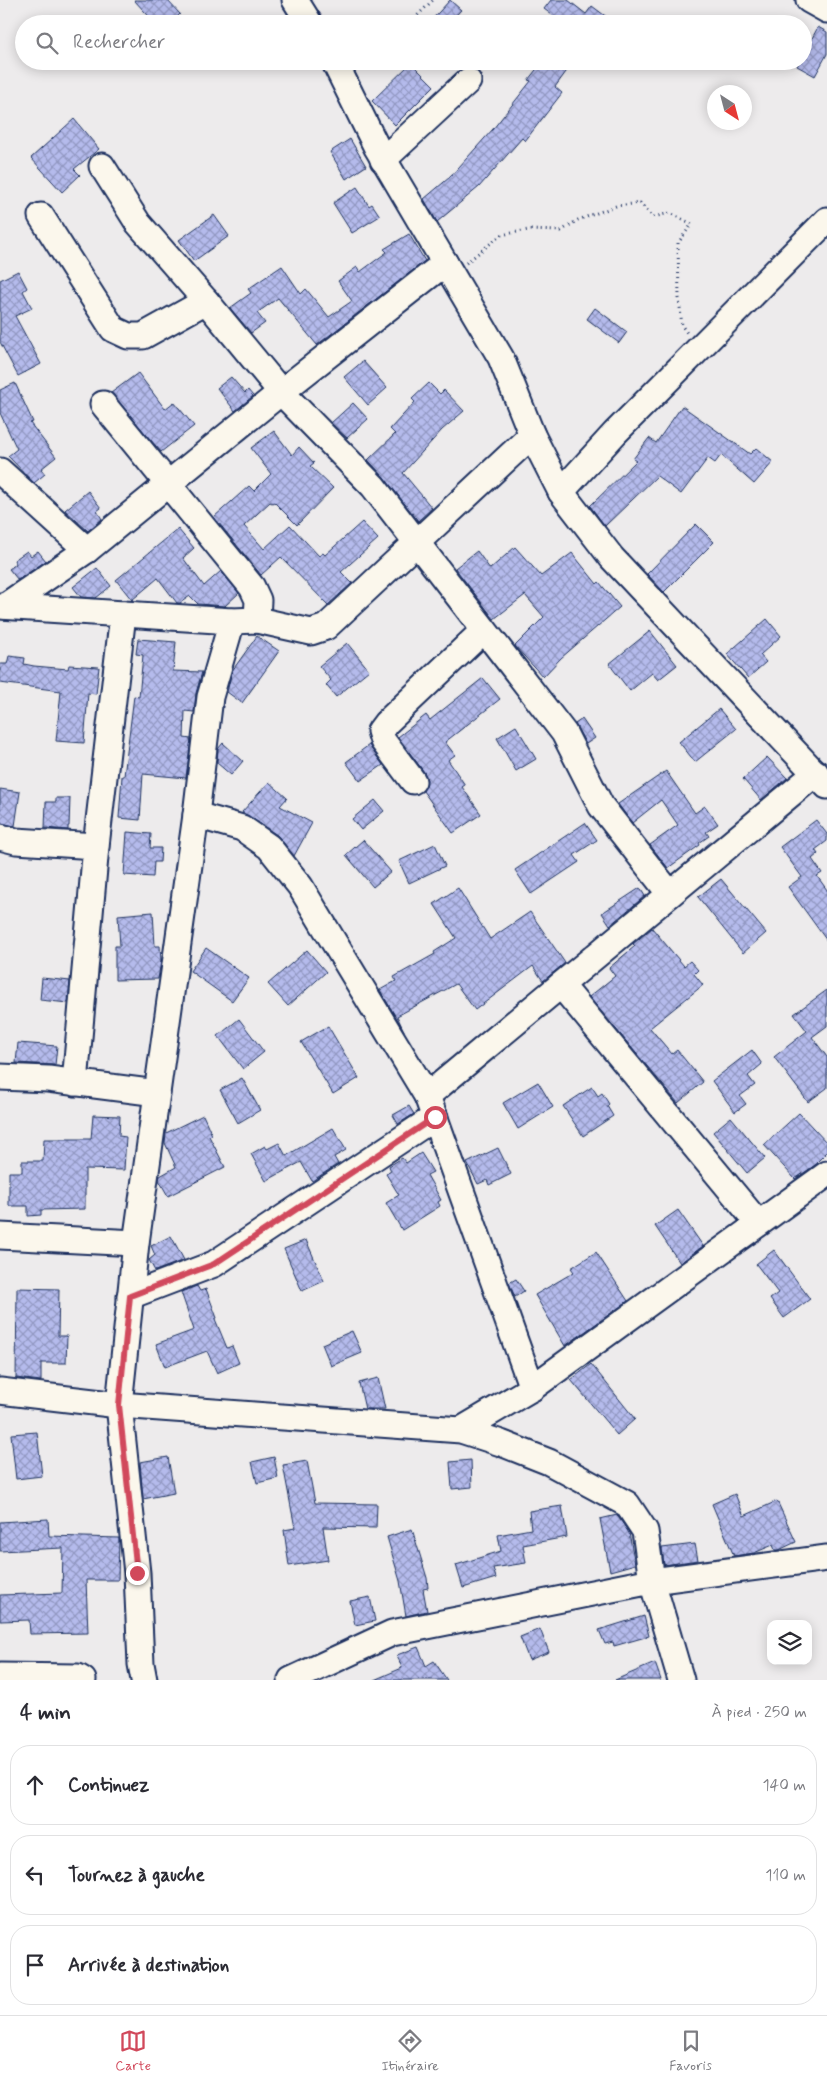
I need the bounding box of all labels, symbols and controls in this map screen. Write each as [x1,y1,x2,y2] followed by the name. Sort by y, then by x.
[15,15,812,70] search box
[33,29,61,57] icon: search
[73,30,165,55] text: Rechercher
[707,85,752,130] north arrow
[424,1106,447,1129] route start
[126,1562,149,1585] route end
[767,1620,812,1665] map controls
[767,1620,812,1665] button: layers
[20,1699,71,1727] text: 4 min
[712,1702,807,1723] text: À pied · 250 m
[21,1771,49,1799] icon: ahead
[68,1773,149,1798] text: Continuez
[762,1775,806,1796] text: 140 m
[21,1861,49,1889] icon: left
[68,1863,205,1888] text: Tournez à gauche
[765,1865,806,1886] text: 110 m
[21,1951,49,1979] icon: arrive
[68,1953,229,1978] text: Arrivée à destination
[115,2027,151,2075] tab: Carte
[381,2027,439,2075] tab: Itinéraire
[669,2027,712,2075] tab: Favoris

